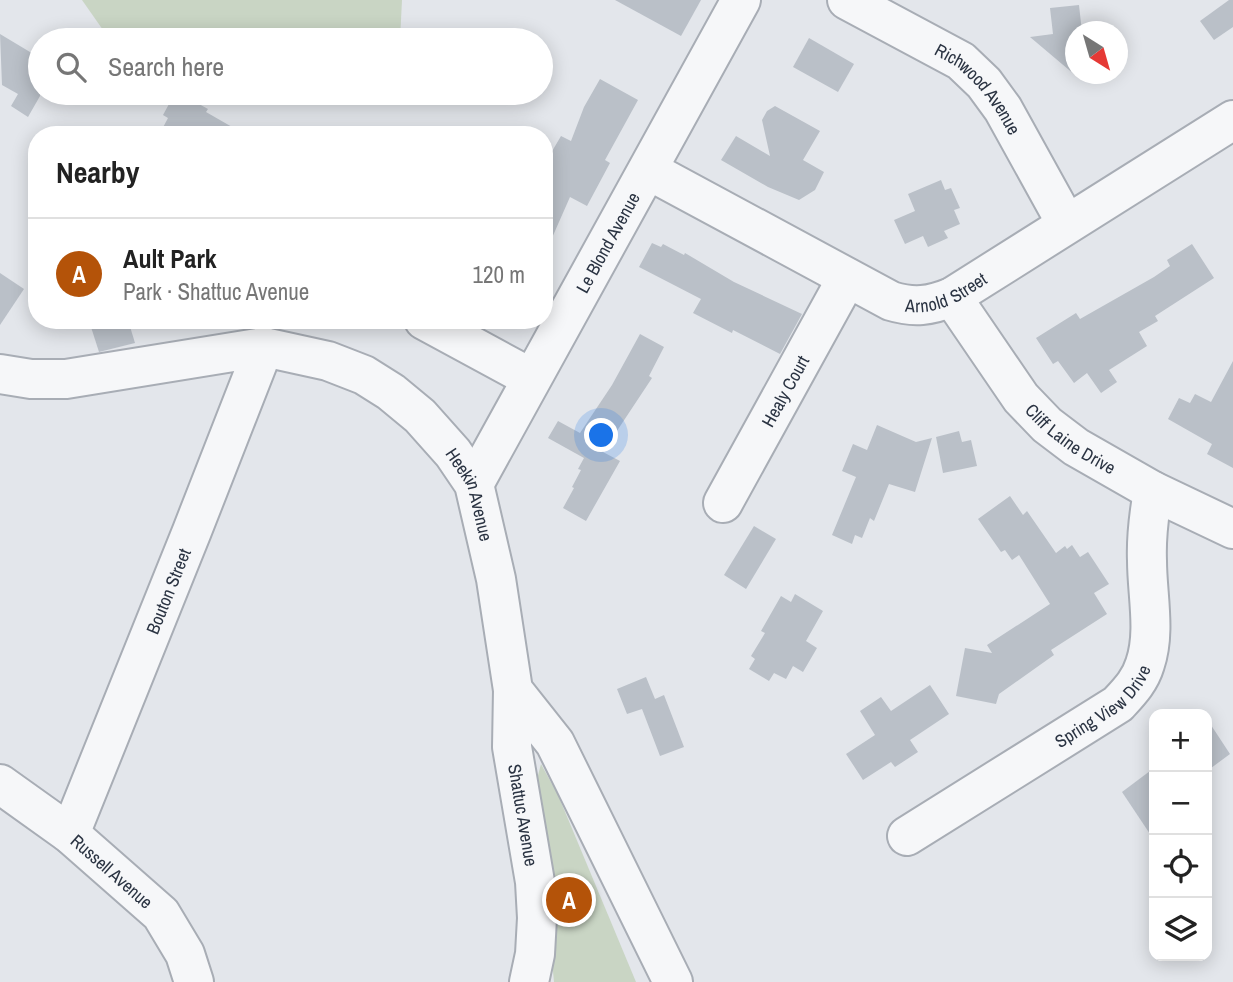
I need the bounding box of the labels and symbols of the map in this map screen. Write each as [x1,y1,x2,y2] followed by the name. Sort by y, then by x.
[1065,21,1128,84] north arrow
[931,37,1027,139] street label: Richwood Avenue
[569,187,645,297] street label: Le Blond Avenue
[903,266,991,318] street label: Arnold Street
[755,351,815,431] street label: Healy Court
[1020,398,1120,480] street label: Cliff Laine Drive
[584,418,618,452] your location
[440,442,499,544] street label: Heekin Avenue
[139,544,196,638] street label: Bouton Street
[1050,661,1156,753] street label: Spring View Drive
[503,762,545,868] street label: Shattuc Avenue
[66,828,158,914] street label: Russell Avenue
[546,874,592,926] pin: A

